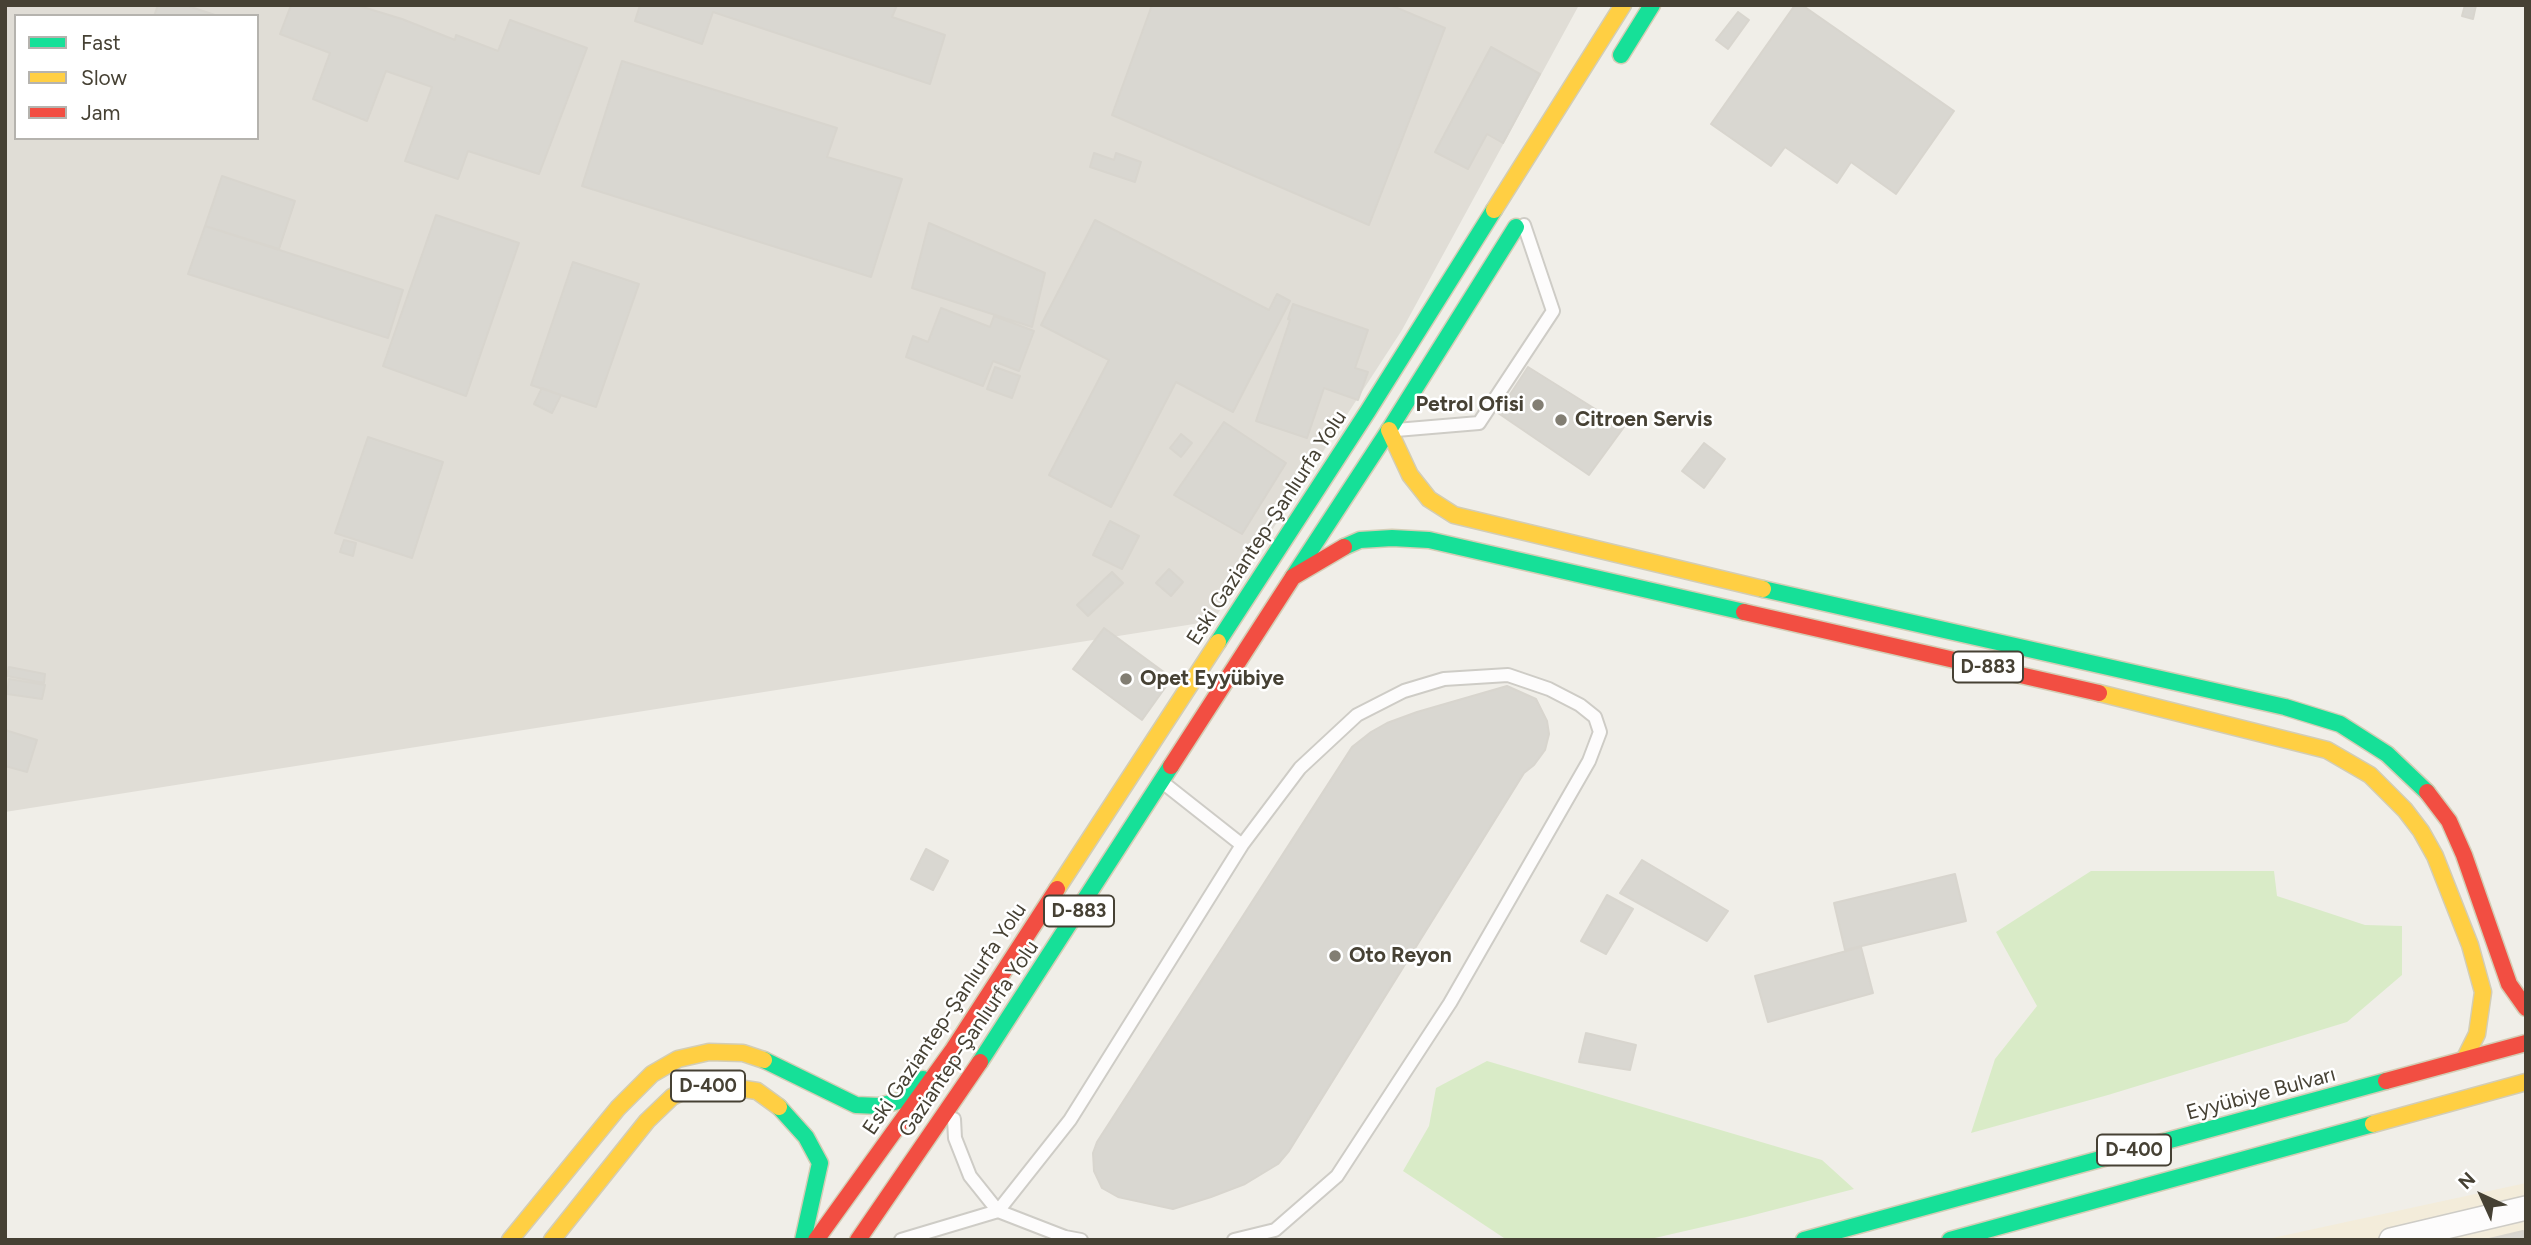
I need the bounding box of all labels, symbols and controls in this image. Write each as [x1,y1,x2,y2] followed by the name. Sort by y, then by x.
[14,14,259,140] legend
[81,30,121,55] text: Fast
[81,65,127,90] text: Slow
[81,100,120,125] text: Jam
[1416,392,1524,418] place label: Petrol Ofisi
[1530,397,1546,413] marker: Petrol Ofisi
[1182,406,1352,650] street label: Eski Gaziantep-Şanlıurfa Yolu
[1575,407,1712,433] place label: Citroen Servis
[1553,412,1569,428] marker: Citroen Servis
[1953,652,2023,682] road number: D-883
[1140,666,1284,692] place label: Opet Eyyübiye
[1118,671,1134,687] marker: Opet Eyyübiye
[1044,896,1114,926] road number: D-883
[858,898,1032,1140] street label: Eski Gaziantep-Şanlıurfa Yolu
[894,936,1044,1142] street label: Gaziantep-Şanlıurfa Yolu
[1349,943,1452,969] place label: Oto Reyon
[1327,948,1343,964] marker: Oto Reyon
[2184,1062,2338,1126] street label: Eyyübiye Bulvarı
[671,1070,745,1102] road number: D-400
[2097,1134,2171,1166] road number: D-400
[2447,1161,2517,1231] north arrow
[2453,1167,2480,1194] text: N

